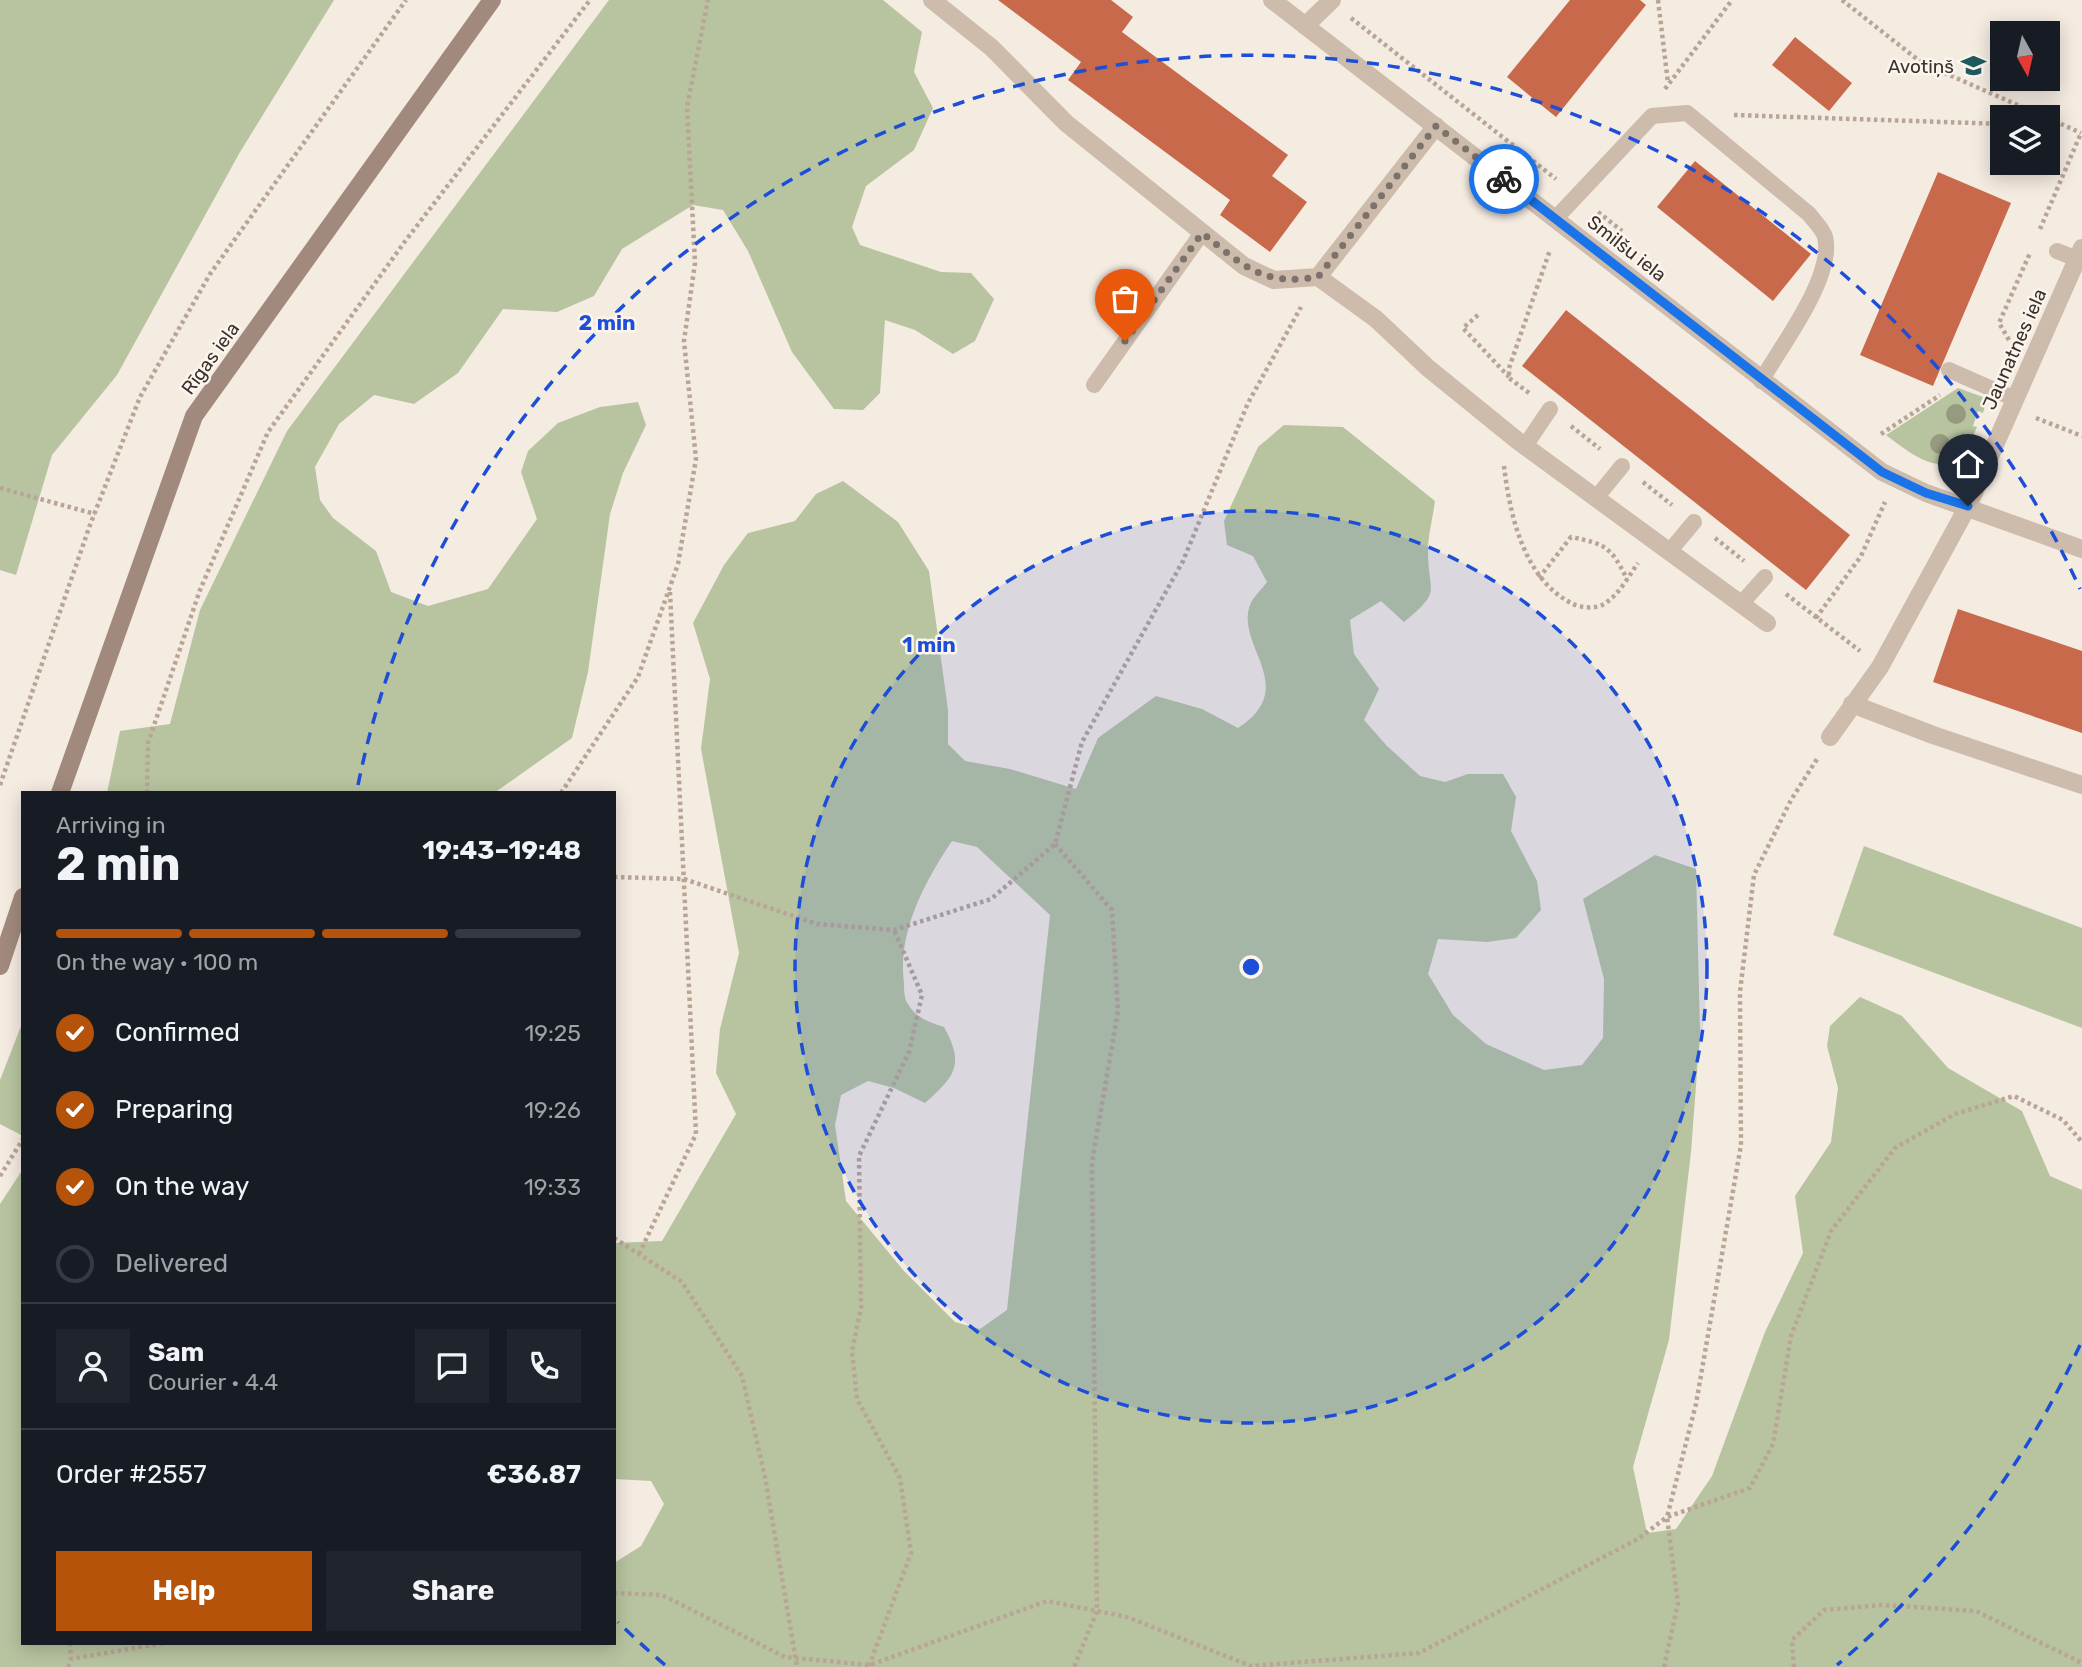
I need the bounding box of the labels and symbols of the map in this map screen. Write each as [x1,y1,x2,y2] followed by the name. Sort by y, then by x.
[1990,21,2060,91] north arrow
[1960,52,1988,80] school or university icon: Avotiņš
[1888,55,1954,78] place label: Avotiņš
[1469,144,1539,214] courier
[1583,210,1671,286] street label: Smilšu iela
[1095,269,1155,341] pin
[1977,285,2051,413] street label: Jaunatnes iela
[579,310,635,335] text: 2 min
[177,318,244,399] street label: Rīgas iela
[1938,434,1998,506] pin
[902,632,956,657] text: 1 min
[1239,955,1263,979] centre of rings

